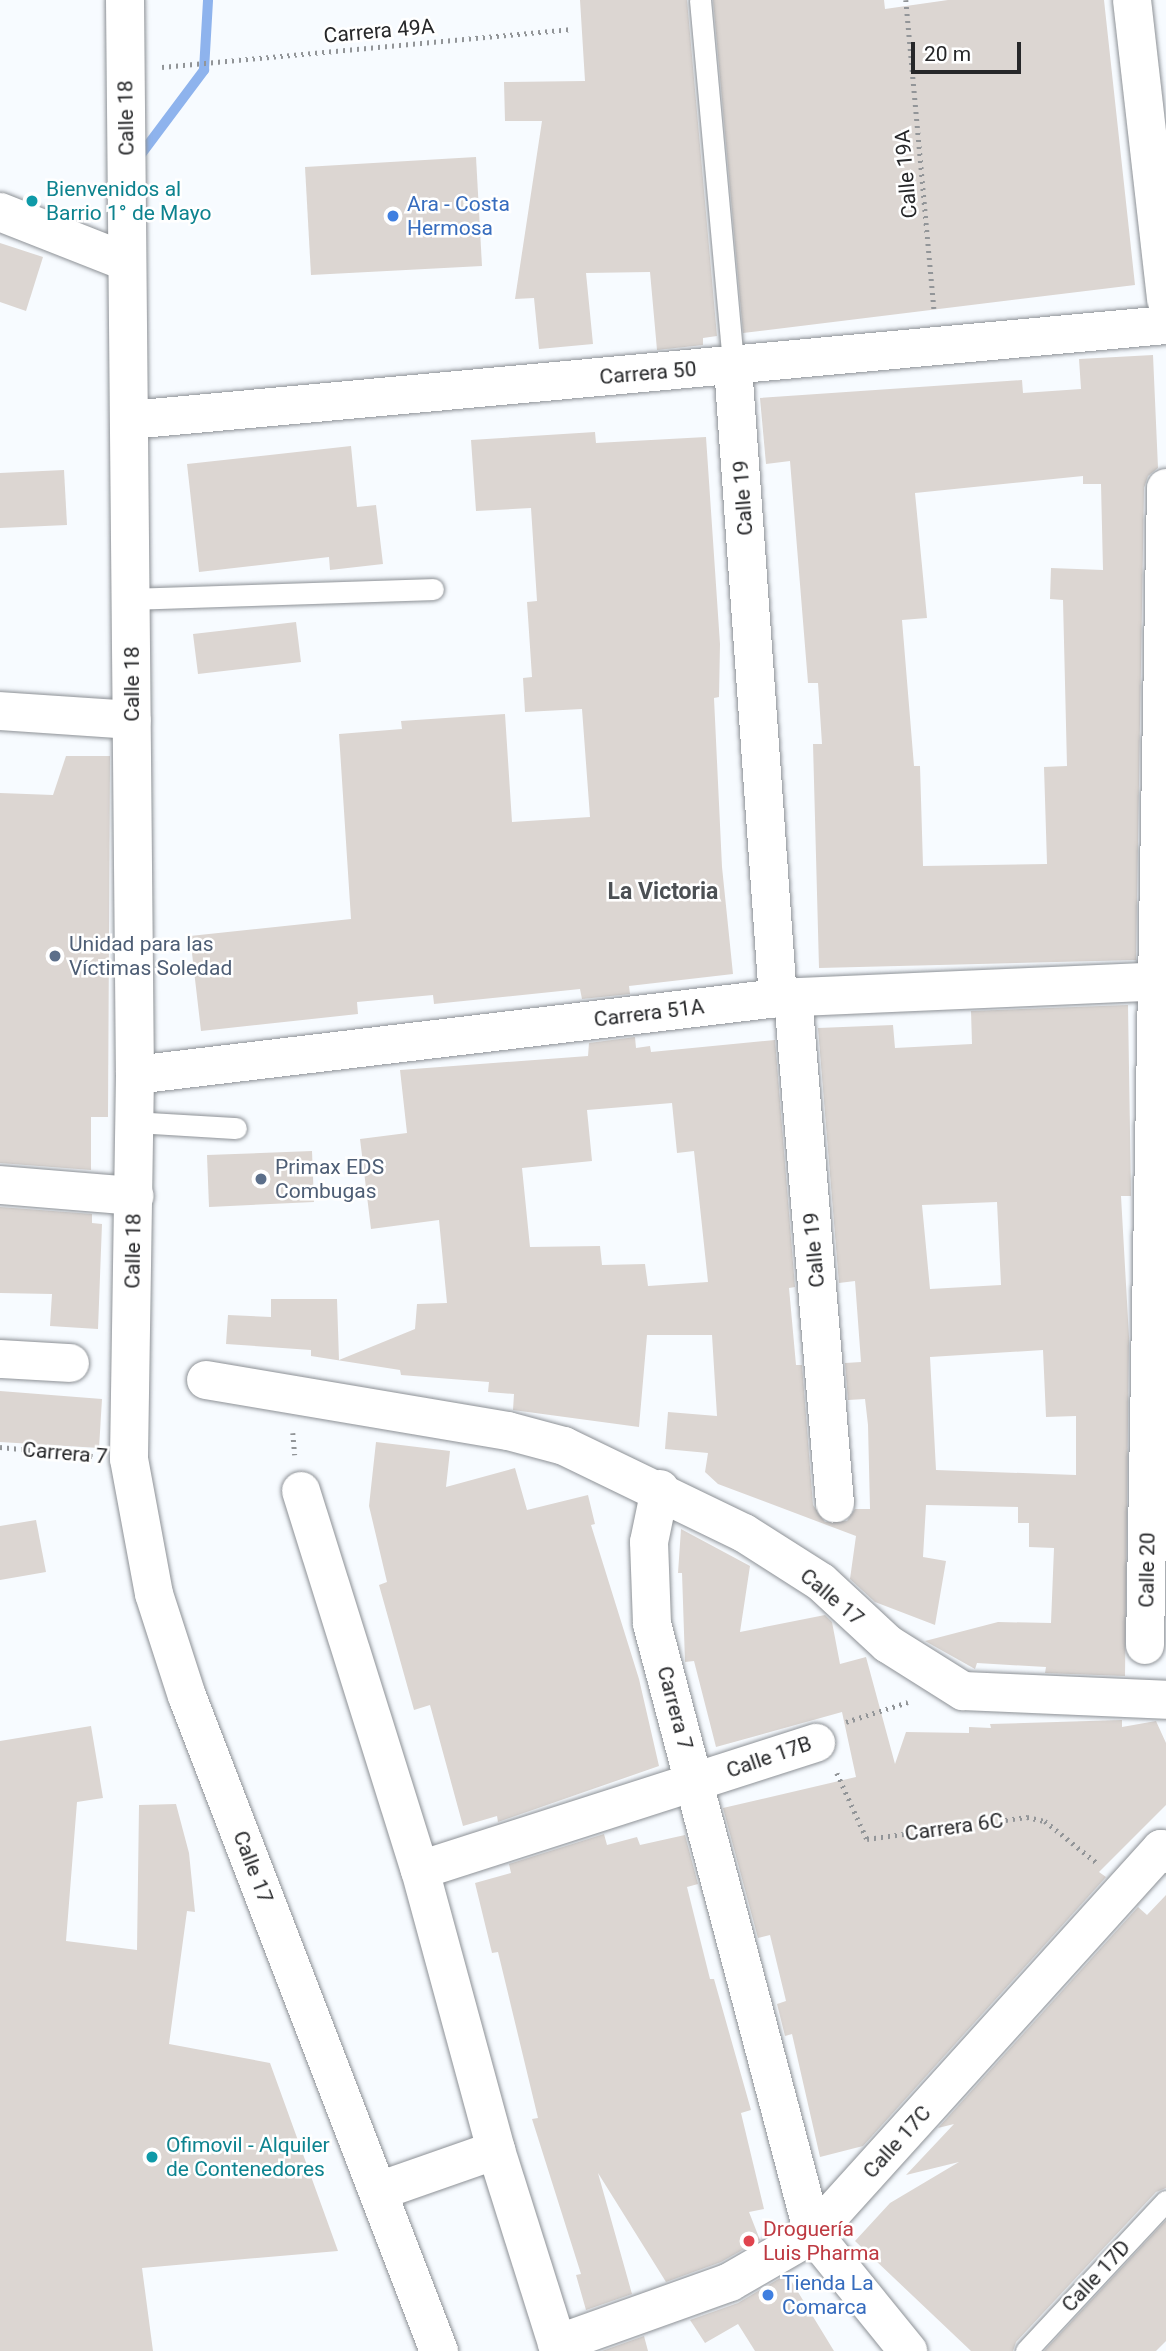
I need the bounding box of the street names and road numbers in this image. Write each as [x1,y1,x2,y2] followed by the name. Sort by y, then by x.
[323,14,435,48] street label: Carrera 49A
[113,80,139,156] street label: Calle 18
[890,129,922,219] street label: Calle 19A
[598,356,698,390] street label: Carrera 50
[728,460,758,536] street label: Calle 19
[119,646,145,722] street label: Calle 18
[592,994,706,1032] street label: Carrera 51A
[798,1211,830,1289] street label: Calle 19
[120,1213,146,1289] street label: Calle 18
[21,1437,109,1469] street label: Carrera 7
[1134,1532,1160,1608] street label: Calle 20
[795,1563,869,1631] street label: Calle 17
[652,1663,698,1753] street label: Carrera 7
[723,1731,815,1783] street label: Calle 17B
[903,1808,1005,1846] street label: Carrera 6C
[228,1827,278,1907] street label: Calle 17
[858,2101,936,2183] street label: Calle 17C
[1056,2235,1136,2317] street label: Calle 17D

